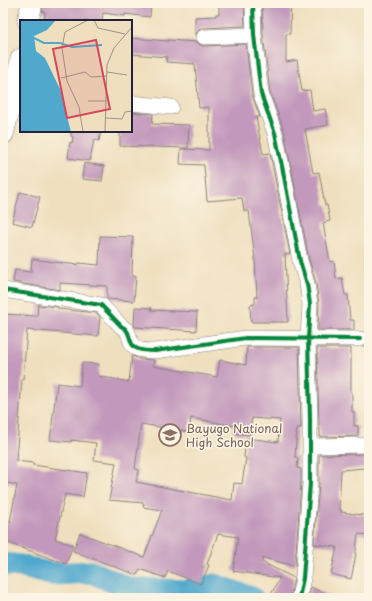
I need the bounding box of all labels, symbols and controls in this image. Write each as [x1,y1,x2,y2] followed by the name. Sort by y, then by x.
[20,20,132,132] inset map
[186,419,282,451] place label: Bayugo National High School
[157,422,183,448] school or university icon: Bayugo National High School

